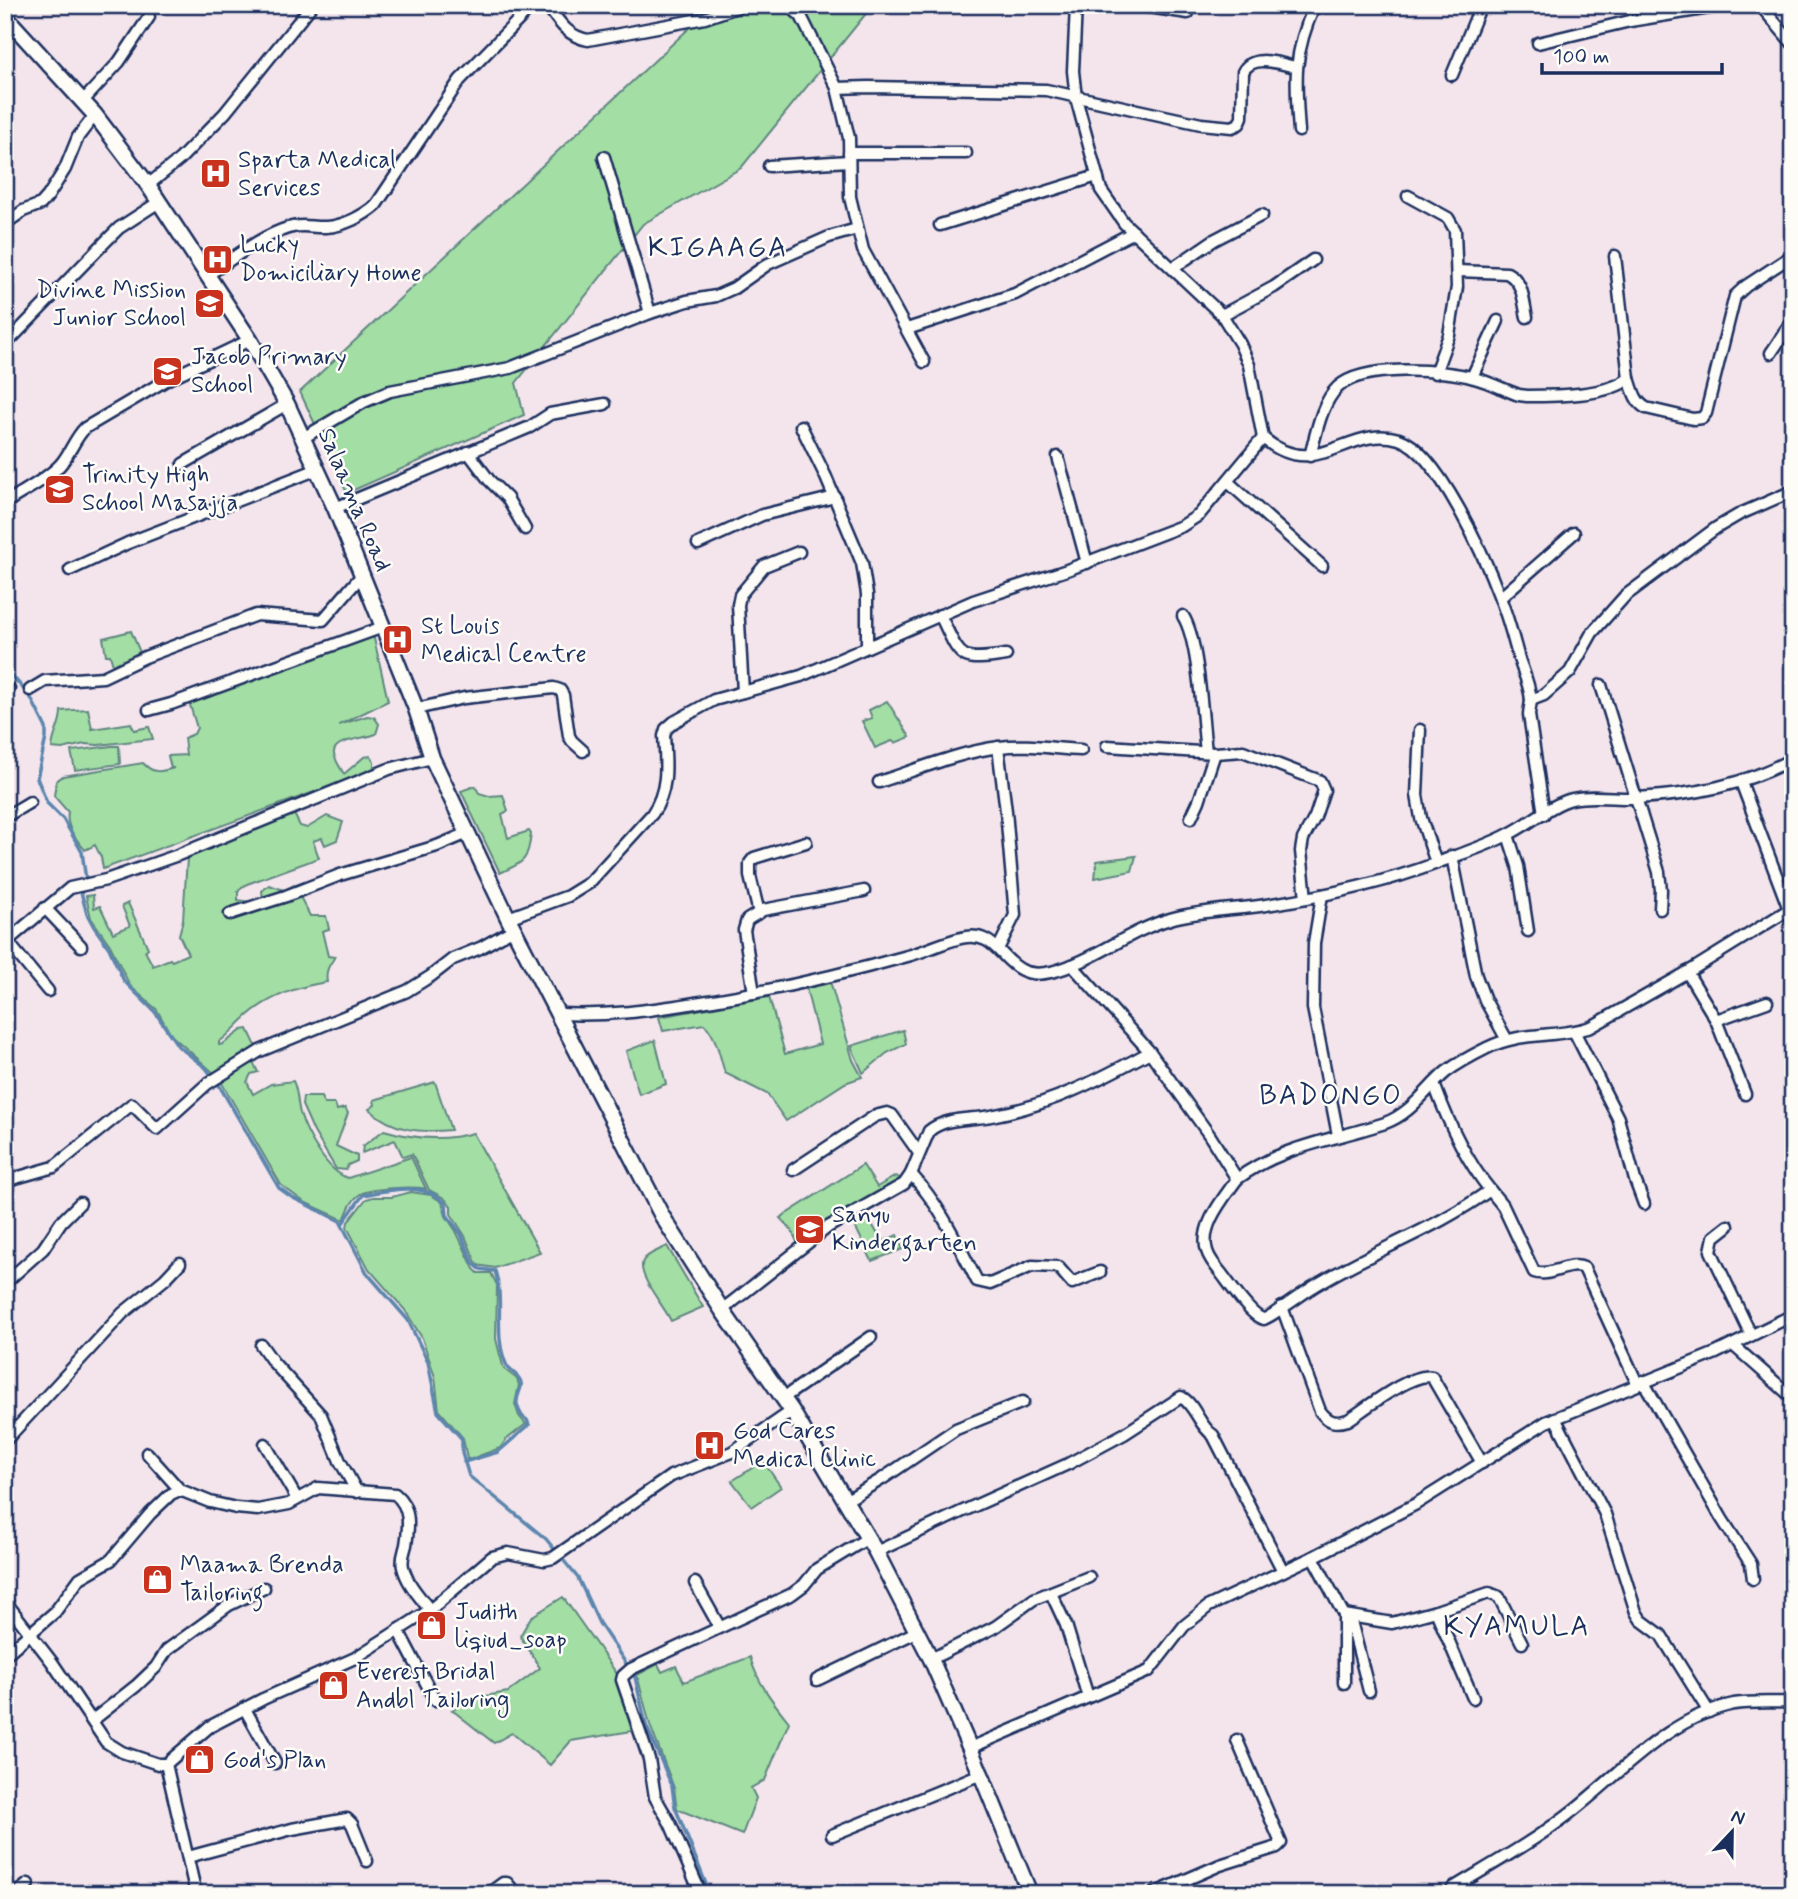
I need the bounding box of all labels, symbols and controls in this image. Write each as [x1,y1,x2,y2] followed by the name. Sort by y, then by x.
[1542,32,1723,76] scale bar
[1553,43,1609,71] text: 100 m
[238,145,396,204] place label: Sparta Medical Services
[198,157,232,191] hospital icon: Sparta Medical Services
[240,230,422,289] place label: Lucky Domiciliary Home
[648,230,788,267] district label: KIGAAGA
[200,242,234,276] hospital icon: Lucky Domiciliary Home
[37,275,186,334] place label: Divine Mission Junior School
[192,287,226,321] school or university icon: Divine Mission Junior School
[191,342,347,401] place label: Jacob Primary School
[151,354,185,388] school or university icon: Jacob Primary School
[310,424,398,576] street label: Salaama Road
[82,460,238,519] place label: Trinity High School Masajja
[42,472,76,506] school or university icon: Trinity High School Masajja
[421,611,587,670] place label: St Louis Medical Centre
[381,623,415,657] hospital icon: St Louis Medical Centre
[1259,1078,1403,1115] district label: BADONGO
[832,1200,977,1262] place label: Sanyu Kindergarten
[792,1212,826,1246] school or university icon: Sanyu Kindergarten
[733,1416,876,1475] place label: God Cares Medical Clinic
[693,1428,727,1462] hospital icon: God Cares Medical Clinic
[180,1550,344,1612] place label: Maama Brenda Tailoring
[140,1562,174,1596] shop icon: Maama Brenda Tailoring
[455,1597,567,1656] place label: Judith liqiud_soap
[415,1609,449,1643] shop icon: Judith liqiud_soap
[1443,1609,1591,1646] district label: KYAMULA
[356,1657,510,1718] place label: Everest Bridal Andbl Tailoring
[316,1669,350,1703] shop icon: Everest Bridal Andbl Tailoring
[183,1743,217,1777] shop icon: God's Plan
[223,1745,326,1776] place label: God's Plan
[1696,1798,1766,1868] north arrow
[1727,1804,1748,1832] text: N

